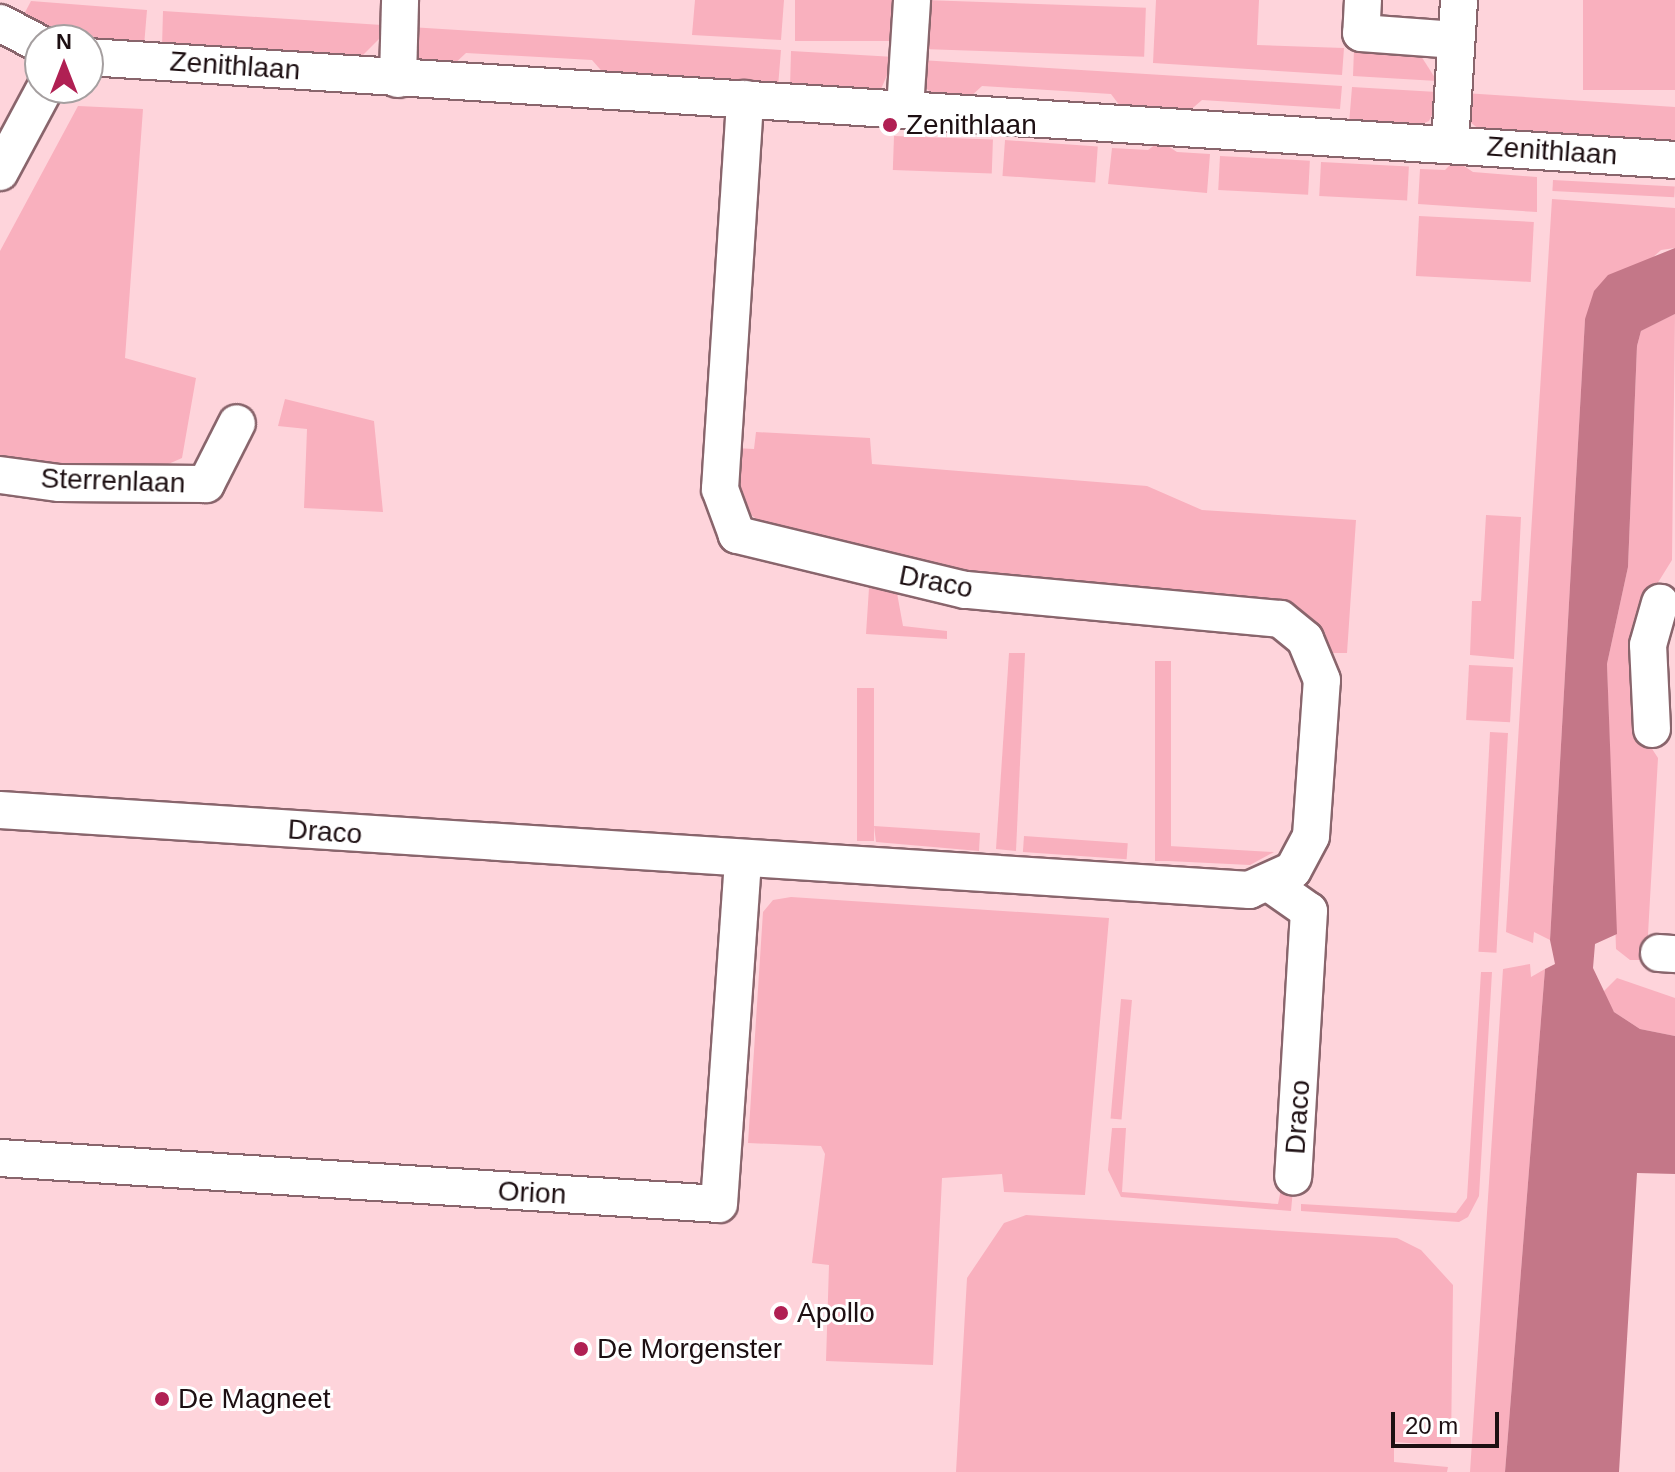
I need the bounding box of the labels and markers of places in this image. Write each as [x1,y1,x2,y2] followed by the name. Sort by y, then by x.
[906,108,1037,142] place label: Zenithlaan
[881,116,899,134] marker: Zenithlaan
[797,1296,875,1330] place label: Apollo
[772,1304,790,1322] marker: Apollo
[597,1332,782,1366] place label: De Morgenster
[572,1340,590,1358] marker: De Morgenster
[178,1382,331,1416] place label: De Magneet
[153,1390,171,1408] marker: De Magneet

